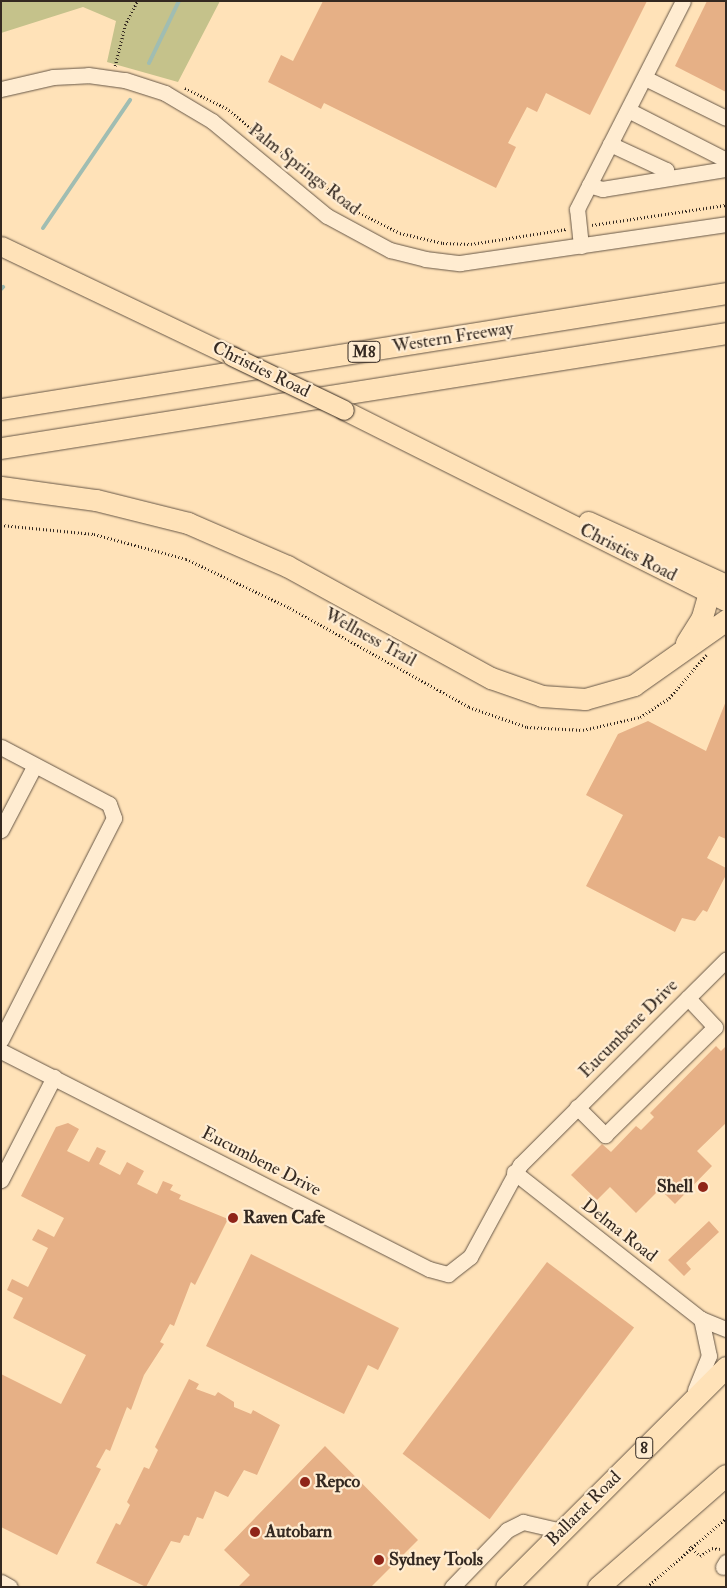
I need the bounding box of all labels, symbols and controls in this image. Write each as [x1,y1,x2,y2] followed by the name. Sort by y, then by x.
[244,120,364,220] street label: Palm Springs Road
[391,318,515,358] street label: Western Freeway
[209,337,313,403] street label: Christies Road
[346,338,382,366] road number: M8
[576,519,680,587] street label: Christies Road
[320,604,420,672] street label: Wellness Trail
[575,975,683,1083] street label: Eucumbene Drive
[198,1123,324,1201] street label: Eucumbene Drive
[657,1176,693,1198] place label: Shell
[697,1181,709,1193] marker: Shell
[577,1195,661,1267] street label: Delma Road
[243,1207,325,1229] place label: Raven Cafe
[227,1212,239,1224] marker: Raven Cafe
[634,1435,654,1462] road number: 8
[542,1467,626,1551] street label: Ballarat Road
[315,1471,360,1493] place label: Repco
[299,1476,311,1488] marker: Repco
[265,1521,332,1543] place label: Autobarn
[249,1526,261,1538] marker: Autobarn
[389,1549,483,1571] place label: Sydney Tools
[373,1554,385,1566] marker: Sydney Tools

